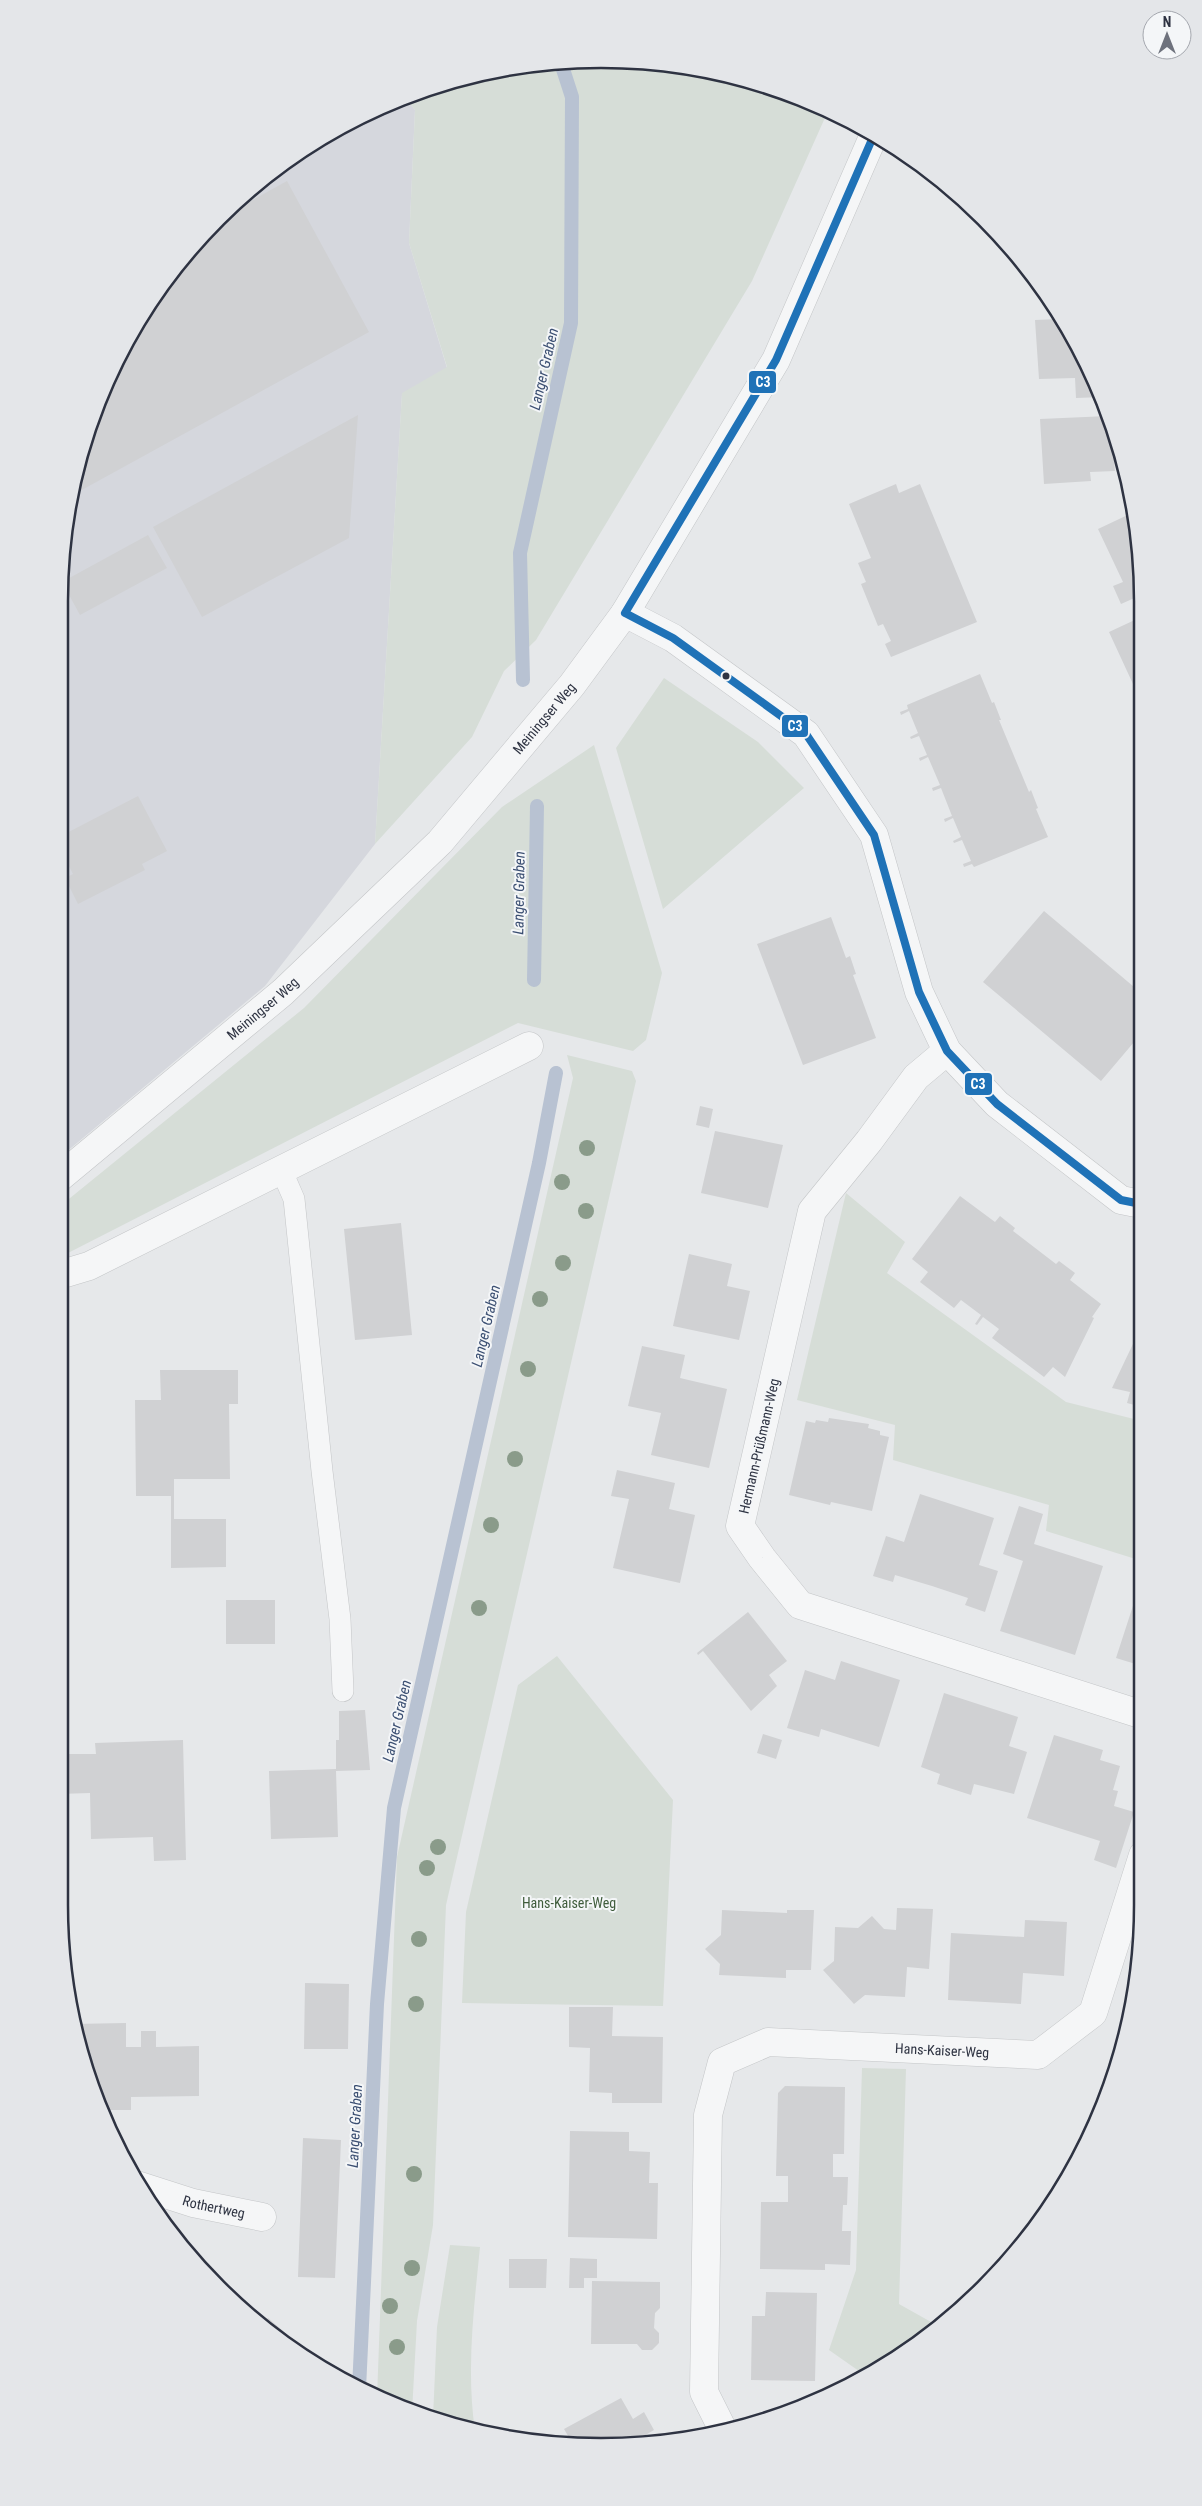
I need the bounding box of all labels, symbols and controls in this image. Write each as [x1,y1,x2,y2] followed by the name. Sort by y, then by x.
[1142,10,1192,60] north arrow
[1163,14,1171,30] text: N
[526,326,562,412] water label: Langer Graben
[748,370,777,394] line badge: C3
[755,374,771,390] text: C3
[721,671,731,681] unlabelled marker
[509,679,579,757] street label: Meiningser Weg
[781,714,809,738] line badge: C3
[787,718,803,734] text: C3
[509,851,529,935] water label: Langer Graben
[224,974,302,1043] street label: Meiningser Weg
[964,1072,993,1096] line badge: C3
[970,1076,986,1092] text: C3
[468,1283,504,1369] water label: Langer Graben
[736,1377,782,1515] street label: Hermann-Prüßmann-Weg
[379,1678,415,1764] water label: Langer Graben
[522,1895,616,1911] park label: Hans-Kaiser-Weg
[895,2040,990,2061] street label: Hans-Kaiser-Weg
[344,2084,366,2168] water label: Langer Graben
[181,2192,246,2221] street label: Rothertweg

